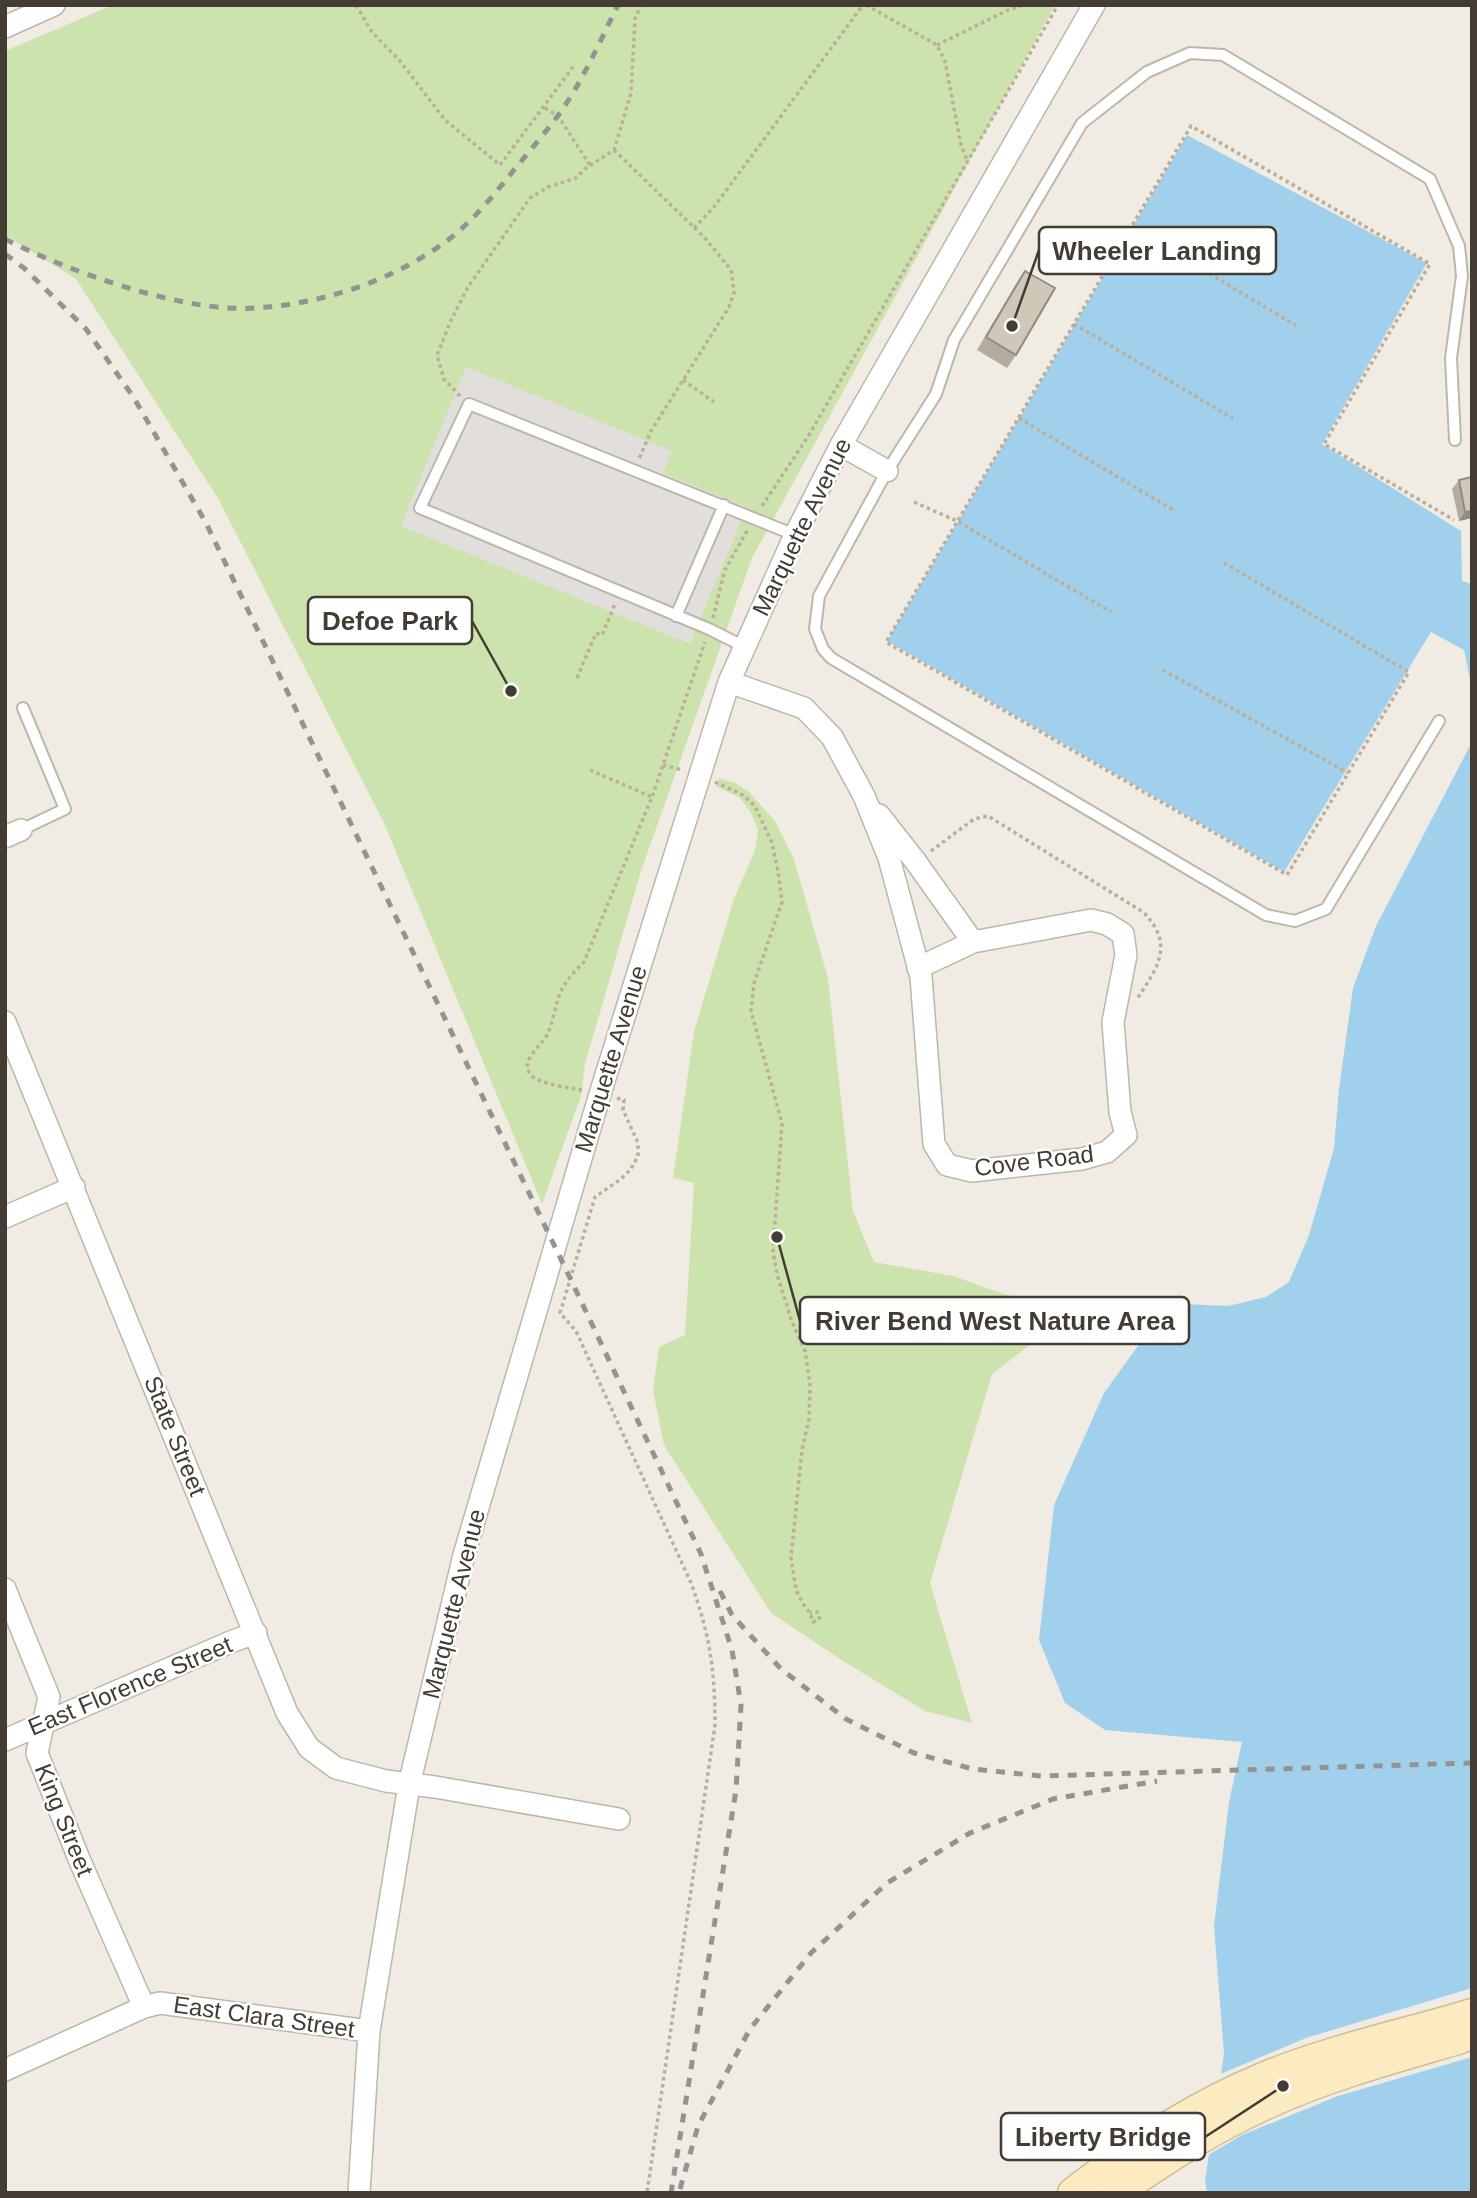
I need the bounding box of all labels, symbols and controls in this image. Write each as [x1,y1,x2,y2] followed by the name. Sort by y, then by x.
[1039,227,1276,274] callout: Wheeler Landing
[1052,236,1262,266] text: Wheeler Landing
[747,434,856,620] street label: Marquette Avenue
[308,597,472,644] callout: Defoe Park
[322,606,458,636] text: Defoe Park
[569,962,652,1156] street label: Marquette Avenue
[973,1140,1095,1181] street label: Cove Road
[800,1297,1189,1344] callout: River Bend West Nature Area
[815,1306,1175,1336] text: River Bend West Nature Area
[139,1372,212,1500] street label: State Street
[417,1506,490,1701] street label: Marquette Avenue
[24,1630,236,1741] street label: East Florence Street
[30,1760,99,1880] street label: King Street
[172,1990,357,2043] street label: East Clara Street
[1001,2113,1205,2160] callout: Liberty Bridge
[1015,2122,1191,2152] text: Liberty Bridge

